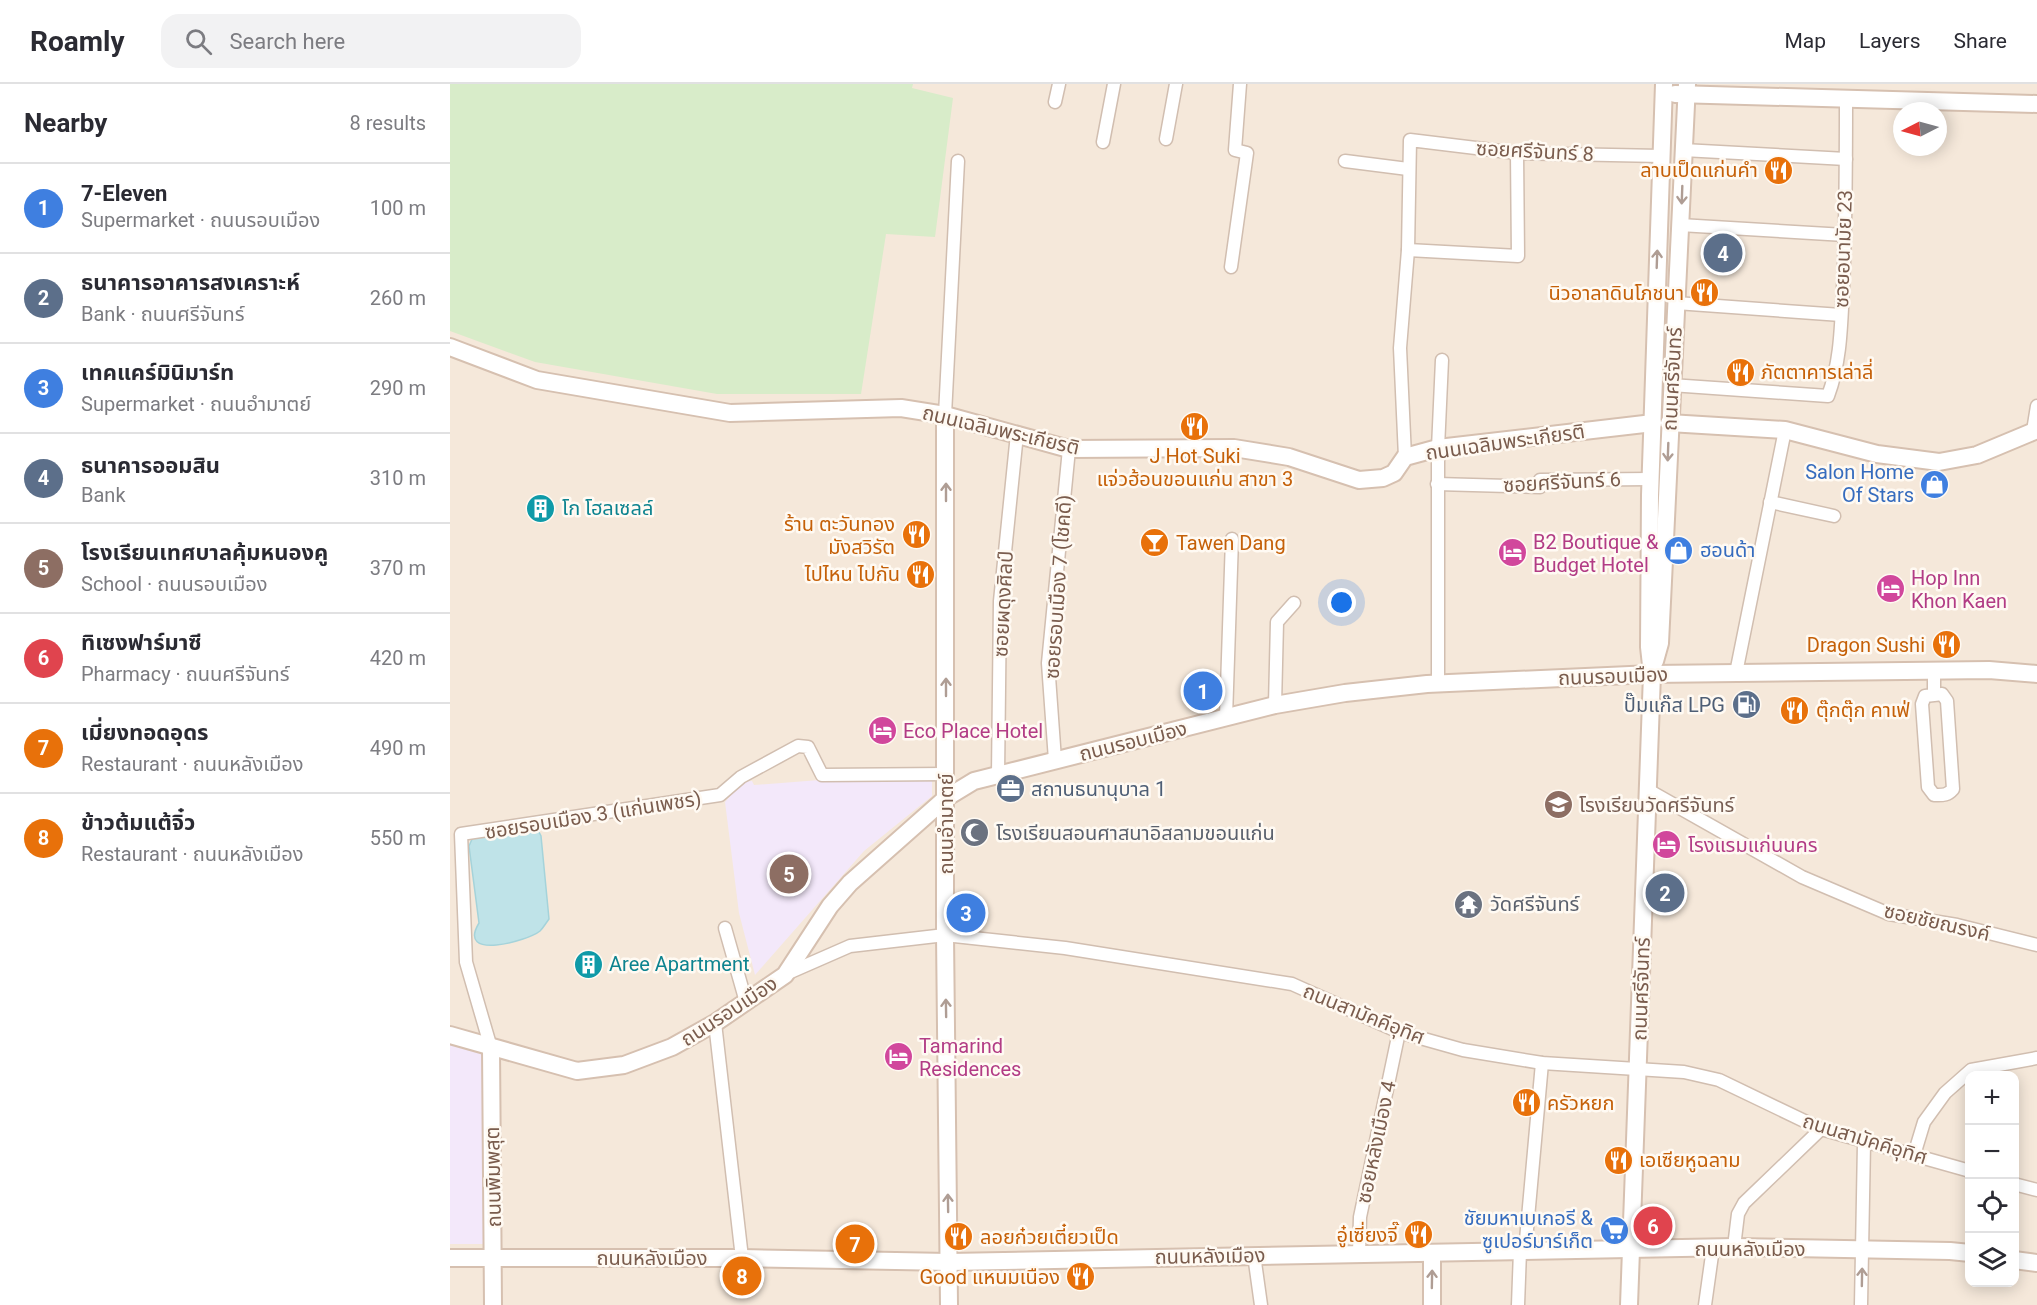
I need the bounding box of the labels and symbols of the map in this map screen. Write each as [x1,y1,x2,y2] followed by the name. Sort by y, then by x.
[1893,102,1947,156] north arrow
[1476,136,1594,166] street label: ซอยศรีจันทร์ 8
[1763,154,1795,186] restaurant icon: ลาบเป็ดแก่นคำ
[1640,158,1758,182] place label: ลาบเป็ดแก่นคำ
[1676,184,1687,204] one-way arrow
[1829,190,1857,308] street label: ซอยอนามัย 23
[1704,230,1742,276] pin: 4
[1652,249,1663,269] one-way arrow
[1689,277,1721,309] restaurant icon: นิวอาลาดินโภชนา
[1549,281,1684,305] place label: นิวอาลาดินโภชนา
[1657,326,1687,431] street label: ถนนศรีจันทร์
[1724,356,1756,388] restaurant icon: ภัตตาคารเล่าลี่
[1761,358,1873,384] place label: ภัตตาคารเล่าลี่
[920,400,1082,460] street label: ถนนเฉลิมพระเกียรติ
[1179,410,1211,442] restaurant icon: J Hot Suki แจ่วฮ้อนขอนแก่น สาขา 3
[1424,419,1586,465] street label: ถนนเฉลิมพระเกียรติ
[1662,442,1673,462] one-way arrow
[1097,444,1293,491] place label: J Hot Suki แจ่วฮ้อนขอนแก่น สาขา 3
[1805,460,1914,507] place label: Salon Home Of Stars
[1503,467,1621,497] street label: ซอยศรีจันทร์ 6
[1919,468,1951,500] shop icon: Salon Home Of Stars
[940,483,952,503] one-way arrow
[525,492,557,524] building icon: โก โฮลเซลล์
[1040,494,1076,680] street label: ซอยรอบเมือง 7 (โชคดี)
[562,496,653,520] place label: โก โฮลเซลล์
[784,512,895,559] place label: ร้าน ตะวันทอง มังสวิรัต
[900,519,932,551] restaurant icon: ร้าน ตะวันทอง มังสวิรัต
[1139,527,1171,559] bar icon: Tawen Dang
[1533,530,1659,577] place label: B2 Boutique & Budget Hotel
[1176,531,1286,555] place label: Tawen Dang
[1663,534,1695,566] shop icon: ฮอนด้า
[1496,537,1528,569] hotel icon: B2 Boutique & Budget Hotel
[1700,538,1755,562] place label: ฮอนด้า
[988,550,1018,658] street label: ซอยผดุงศิลป์
[905,558,937,590] restaurant icon: ไปไหน ไปกัน
[804,562,900,586] place label: ไปไหน ไปกัน
[1911,566,2007,613] place label: Hop Inn Khon Kaen
[1874,573,1906,605] hotel icon: Hop Inn Khon Kaen
[1327,588,1356,617] your location
[1930,629,1962,661] restaurant icon: Dragon Sushi
[1807,633,1925,657] place label: Dragon Sushi
[1557,662,1669,690] street label: ถนนรอบเมือง
[1184,668,1222,714] pin: 1
[940,678,952,698] one-way arrow
[1730,689,1762,721] fuel station icon: ปั๊มแก๊ส LPG
[1624,692,1725,717] place label: ปั๊มแก๊ส LPG
[1779,694,1811,726] restaurant icon: ตุ๊กตุ๊ก คาเฟ่
[1816,698,1910,722] place label: ตุ๊กตุ๊ก คาเฟ่
[866,715,898,747] hotel icon: Eco Place Hotel
[1077,716,1189,766] street label: ถนนรอบเมือง
[903,719,1043,743] place label: Eco Place Hotel
[934,773,958,875] street label: ถนนอำมาตย์
[994,773,1026,805] office icon: สถานธนานุบาล 1
[1031,777,1166,801] place label: สถานธนานุบาล 1
[483,786,703,844] street label: ซอยรอบเมือง 3 (แก่นเพชร)
[1542,789,1574,821] school or university icon: โรงเรียนวัดศรีจันทร์
[1579,793,1735,817] place label: โรงเรียนวัดศรีจันทร์
[959,817,991,849] mosque icon: โรงเรียนสอนศาสนาอิสลามขอนแก่น
[996,821,1275,845] place label: โรงเรียนสอนศาสนาอิสลามขอนแก่น
[1651,829,1683,861] hotel icon: โรงแรมแก่นนคร
[1688,833,1818,857] place label: โรงแรมแก่นนคร
[770,852,808,896] pin: 5
[1646,870,1684,916] pin: 2
[1453,888,1485,920] temple icon: วัดศรีจันทร์
[946,890,986,936] pin: 3
[1490,892,1580,916] place label: วัดศรีจันทร์
[1882,898,1992,946] street label: ซอยชัยณรงค์
[1627,936,1655,1041] street label: ถนนศรีจันทร์
[572,948,604,980] building icon: Aree Apartment
[609,952,750,976] place label: Aree Apartment
[676,971,782,1051] street label: ถนนรอบเมือง
[1300,979,1428,1049] street label: ถนนสามัคคีอุทิศ
[940,999,952,1019] one-way arrow
[919,1034,1021,1081] place label: Tamarind Residences
[882,1041,914,1073] hotel icon: Tamarind Residences
[1351,1078,1401,1206] street label: ซอยหลังเมือง 4
[1510,1087,1542,1119] restaurant icon: ครัวหยก
[1547,1091,1615,1115] place label: ครัวหยก
[1800,1109,1930,1169] street label: ถนนสามัคคีอุทิศ
[480,1126,506,1228] street label: ถนนพิมพสุต
[1602,1144,1634,1176] restaurant icon: เอเซียหูฉลาม
[1639,1148,1740,1173] place label: เอเซียหูฉลาม
[942,1194,954,1214] one-way arrow
[1634,1204,1672,1248] pin: 6
[1464,1206,1594,1254] place label: ชัยมหาเบเกอรี & ซูเปอร์มาร์เก็ต
[1598,1214,1630,1246] supermarket icon: ชัยมหาเบเกอรี & ซูเปอร์มาร์เก็ต
[1403,1219,1435,1251] restaurant icon: อู๋เซี่ยงจี๊
[943,1221,975,1253] restaurant icon: ลอยก๋วยเตี๋ยวเป็ด
[1336,1221,1399,1248] place label: อู๋เซี่ยงจี๊
[836,1222,874,1266] pin: 7
[980,1223,1119,1249] place label: ลอยก๋วยเตี๋ยวเป็ด
[1695,1237,1805,1261] street label: ถนนหลังเมือง
[1154,1243,1266,1269] street label: ถนนหลังเมือง
[597,1246,707,1270] street label: ถนนหลังเมือง
[722,1254,762,1298] pin: 8
[1065,1261,1097,1293] restaurant icon: Good แหนมเนือง
[919,1265,1060,1289] place label: Good แหนมเนือง
[1856,1268,1868,1288] one-way arrow
[1426,1270,1438,1290] one-way arrow

